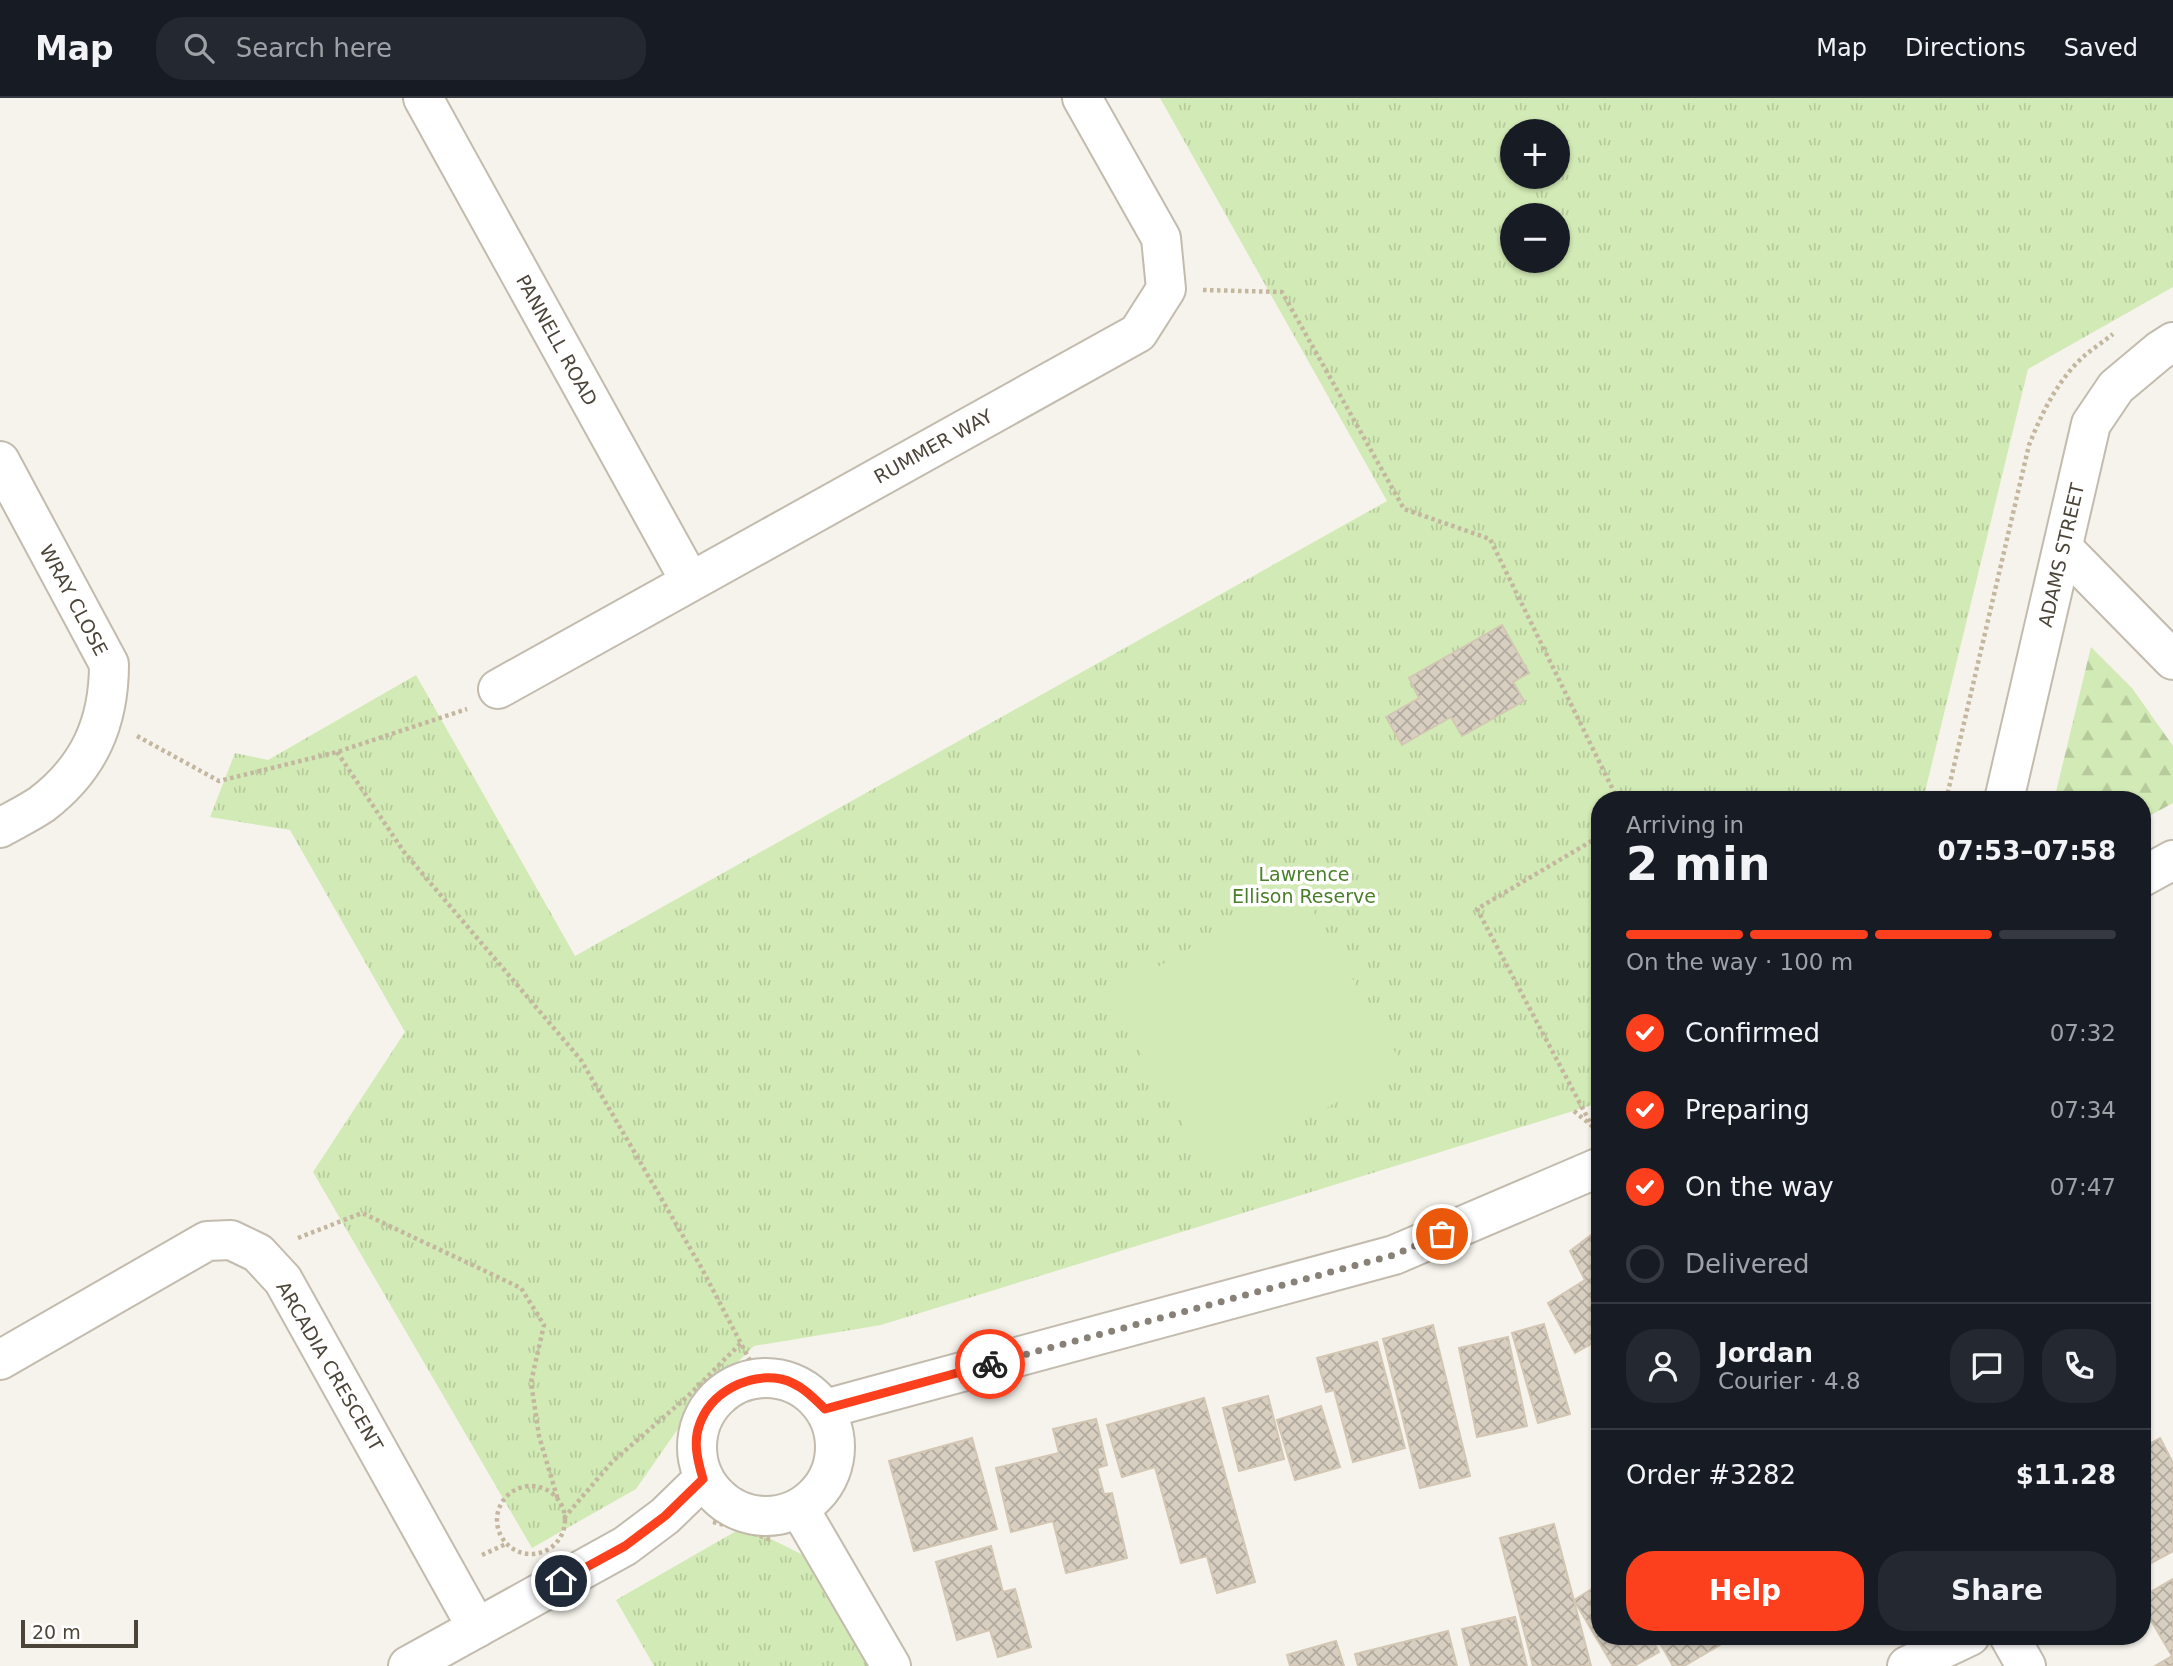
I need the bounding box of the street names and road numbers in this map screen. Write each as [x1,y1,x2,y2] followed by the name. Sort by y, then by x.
[512,271,602,409] street label: PANNELL ROAD
[870,404,996,488] street label: RUMMER WAY
[2034,480,2088,629] street label: ADAMS STREET
[36,541,112,659] street label: WRAY CLOSE
[272,1277,388,1455] street label: ARCADIA CRESCENT

